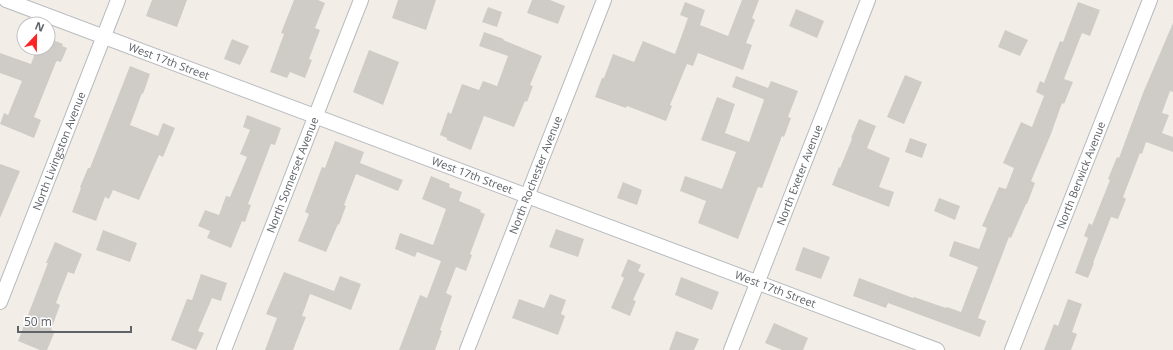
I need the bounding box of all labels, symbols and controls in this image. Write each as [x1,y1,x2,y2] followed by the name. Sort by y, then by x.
[16,16,56,56] north arrow
[33,18,47,35] text: N
[126,39,212,83] street label: West 17th Street
[29,89,88,212] street label: North Livingston Avenue
[505,114,565,236] street label: North Rochester Avenue
[263,115,321,235] street label: North Somerset Avenue
[1053,119,1108,231] street label: North Berwick Avenue
[773,122,826,227] street label: North Exeter Avenue
[430,153,515,197] street label: West 17th Street
[733,267,818,311] street label: West 17th Street
[18,308,131,334] scale bar
[24,313,52,330] text: 50 m

